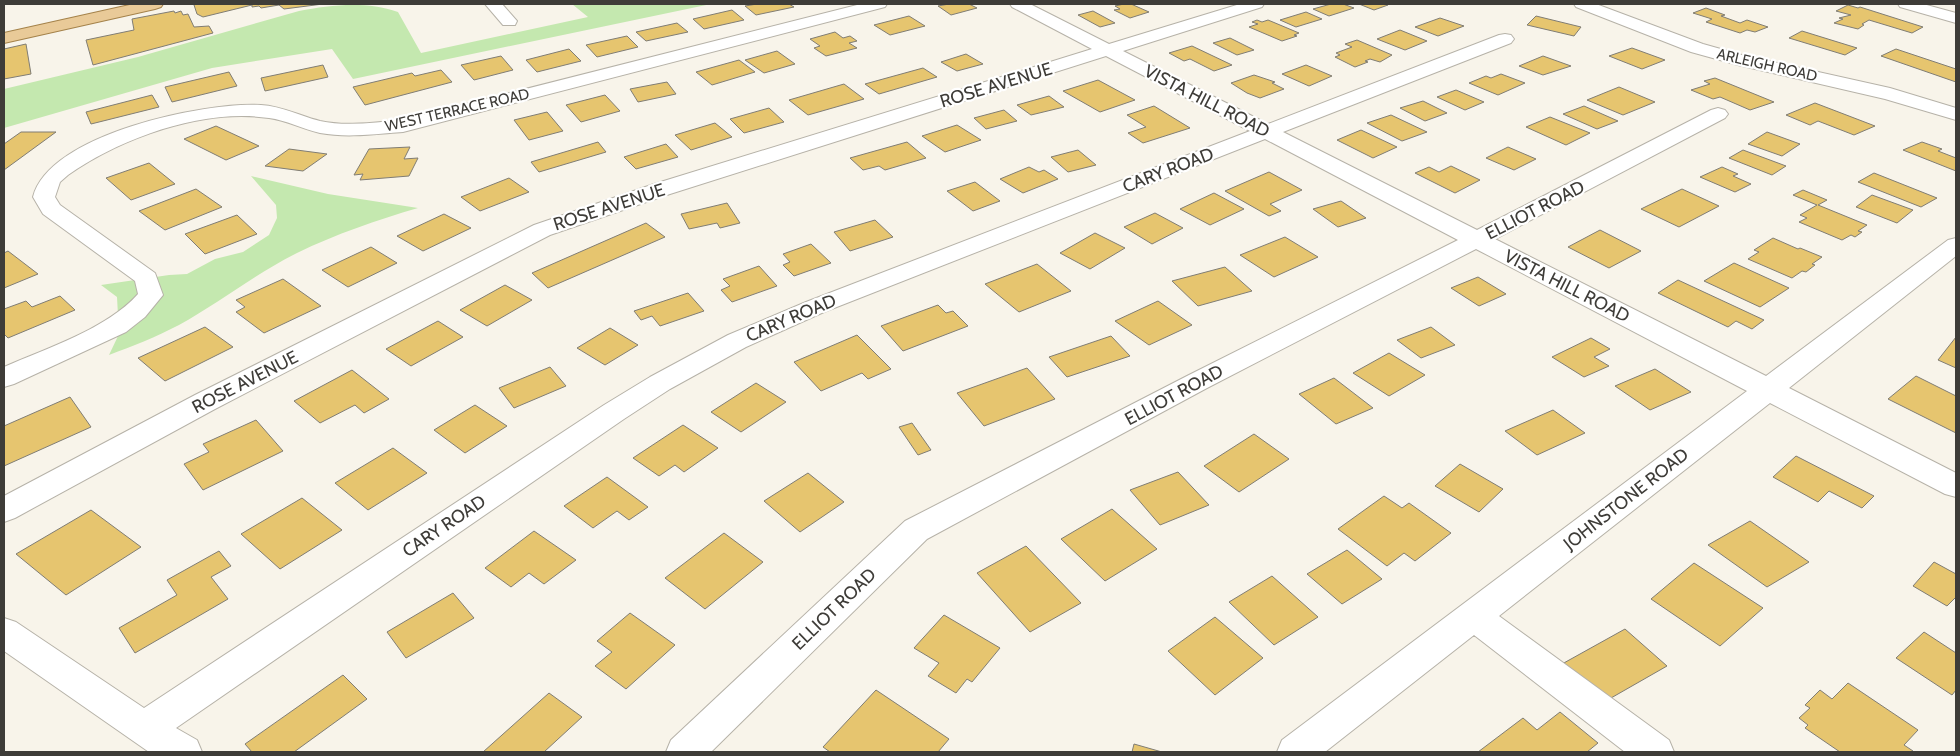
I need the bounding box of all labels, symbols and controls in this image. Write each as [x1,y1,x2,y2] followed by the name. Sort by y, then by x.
[1715,45,1819,85] street label: ARLEIGH ROAD
[937,58,1055,112] street label: ROSE AVENUE
[1141,60,1273,142] street label: VISTA HILL ROAD
[383,85,531,135] street label: WEST TERRACE ROAD
[1119,143,1217,197] street label: CARY ROAD
[1482,176,1588,244] street label: ELLIOT ROAD
[550,179,668,235] street label: ROSE AVENUE
[1501,245,1633,327] street label: VISTA HILL ROAD
[743,289,839,347] street label: CARY ROAD
[188,346,302,418] street label: ROSE AVENUE
[1121,360,1227,430] street label: ELLIOT ROAD
[1558,443,1693,555] street label: JOHNSTONE ROAD
[398,490,490,562] street label: CARY ROAD
[787,563,881,655] street label: ELLIOT ROAD

